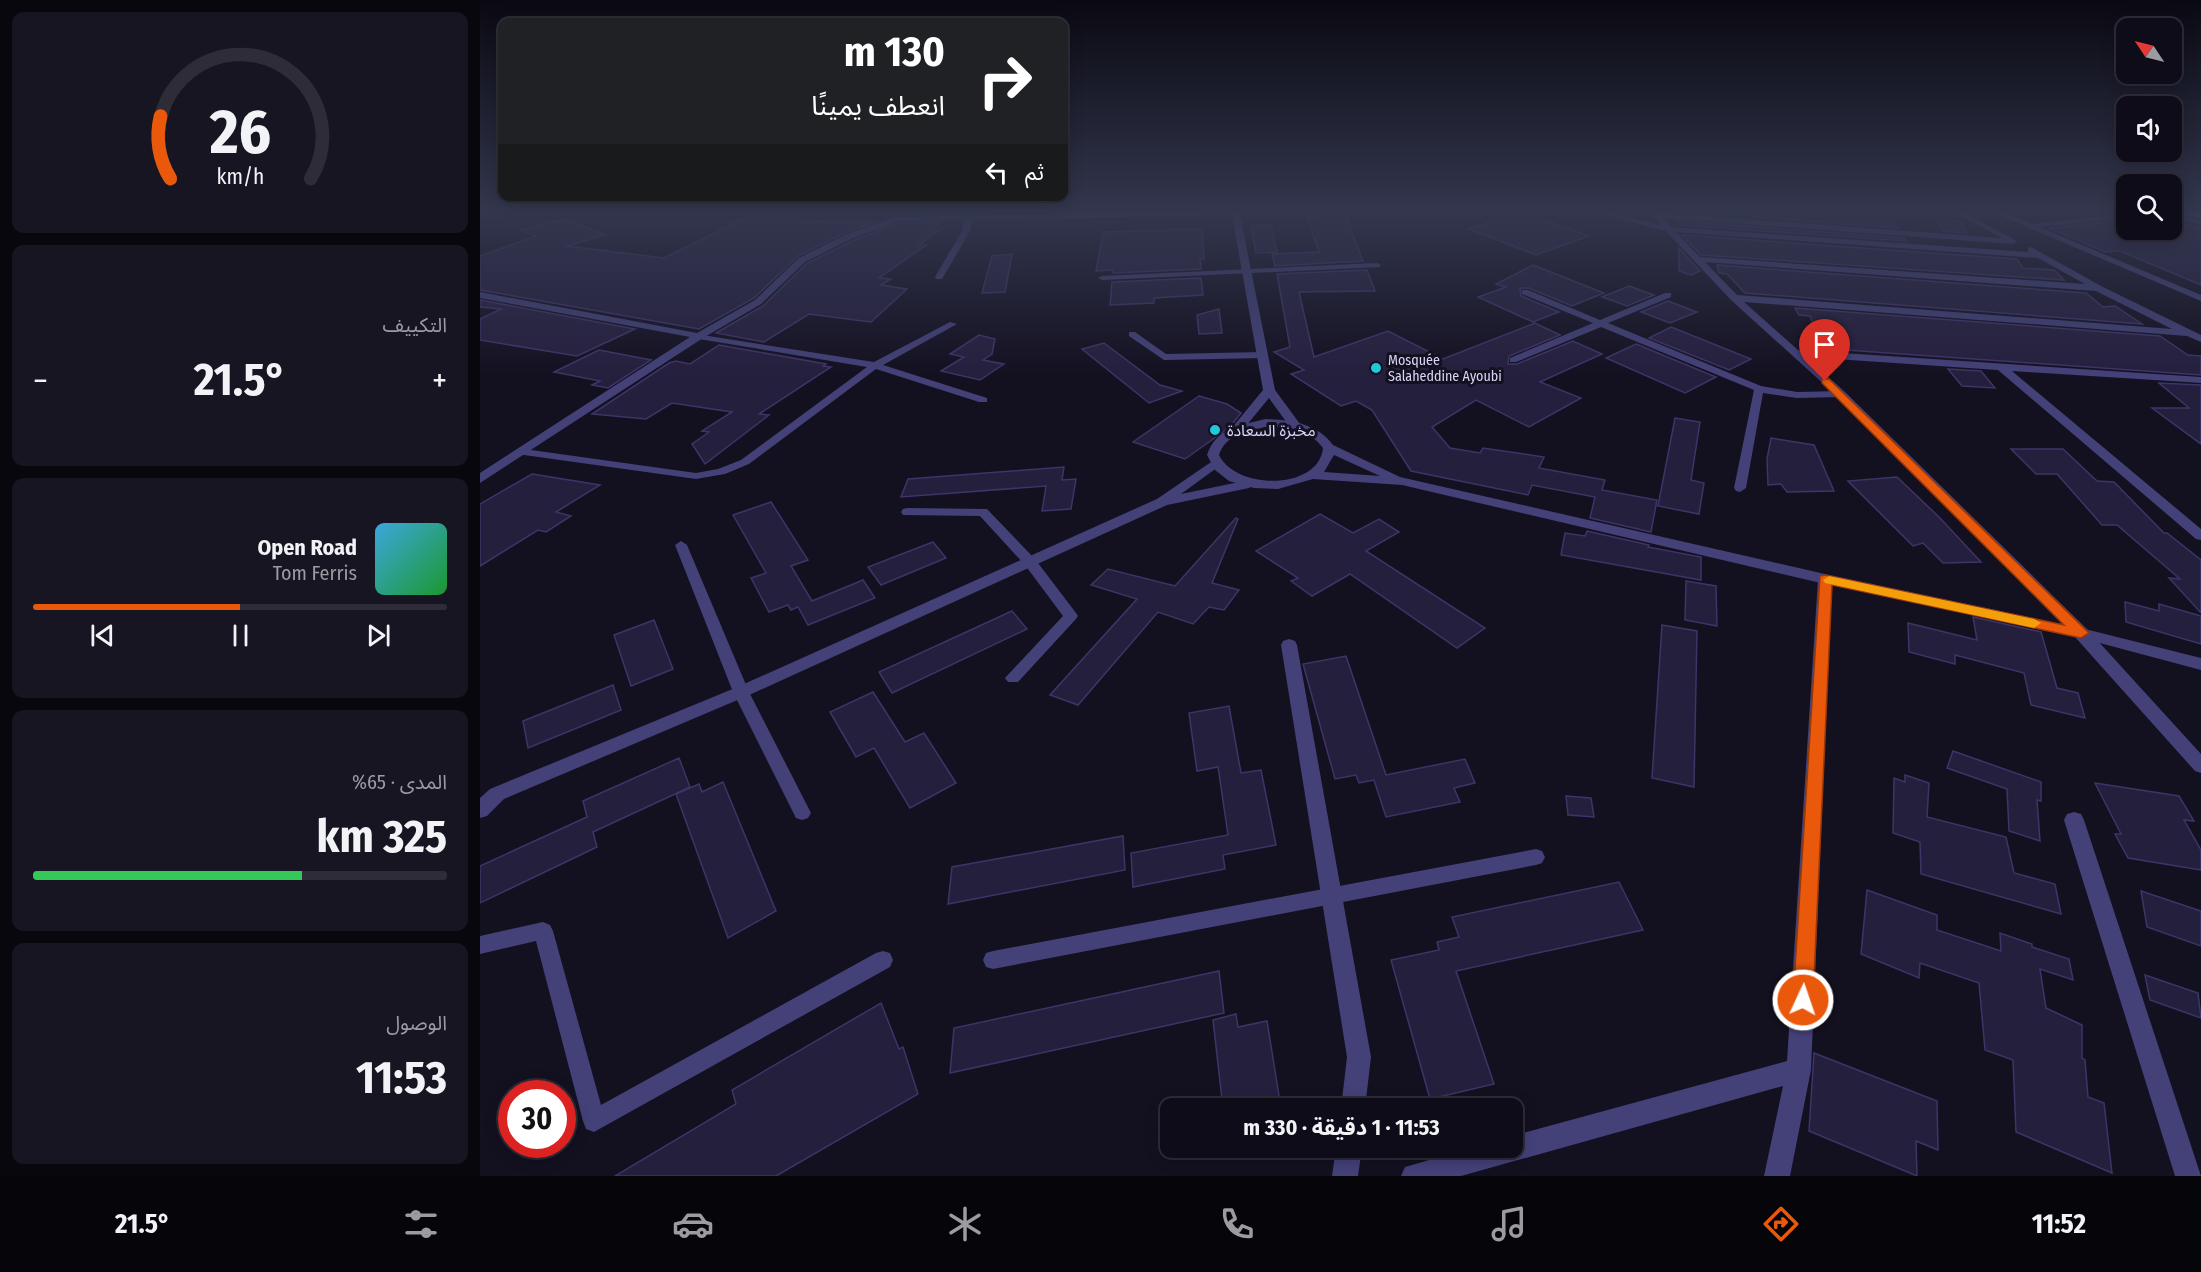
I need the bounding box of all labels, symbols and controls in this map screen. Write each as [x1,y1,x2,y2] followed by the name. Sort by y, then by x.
[2116,18,2182,84] north arrow
[2116,18,2182,240] map controls
[844,27,945,77] text: 130 m
[966,42,1044,120] icon: right
[811,90,945,122] text: انعطف يمينًا
[208,96,271,171] text: 26
[2116,96,2182,162] button: sound
[980,156,1013,189] icon: left
[1025,159,1044,186] text: ثم
[216,165,264,191] text: km/h
[2116,174,2182,240] button: search
[383,313,447,337] text: التكييف
[1799,319,1850,381] pin
[1808,328,1841,361] icon: arrive
[1388,352,1502,385] place label: Mosquée Salaheddine Ayoubi
[194,353,286,407] text: 21.5°
[33,361,48,401] text: −
[432,361,447,401] text: +
[1369,361,1383,375] marker: Mosquée Salaheddine Ayoubi
[1227,421,1316,440] place label: مخبزة السعادة
[1208,423,1222,437] marker: مخبزة السعادة
[257,534,357,561] text: Open Road
[273,561,357,585] text: Tom Ferris
[86,619,119,652] icon: previous
[224,619,257,652] icon: pause
[362,619,395,652] icon: next
[352,770,447,794] text: المدى · 65%
[317,810,447,864] text: 325 km
[1771,968,1835,1032] position arrow
[386,1011,447,1035] text: الوصول
[356,1051,447,1105] text: 11:53
[498,1080,576,1158] speed limit sign: 30
[1243,1114,1440,1141] text: 11:53 · 1 دقيقة · 330 m
[400,1203,442,1245] icon: filters
[672,1203,714,1245] icon: car
[944,1203,986,1245] icon: climate
[1216,1203,1258,1245] icon: phone
[1488,1203,1530,1245] icon: music
[1760,1203,1802,1245] icon: directions
[115,1208,171,1240] text: 21.5°
[2032,1208,2086,1240] text: 11:52

